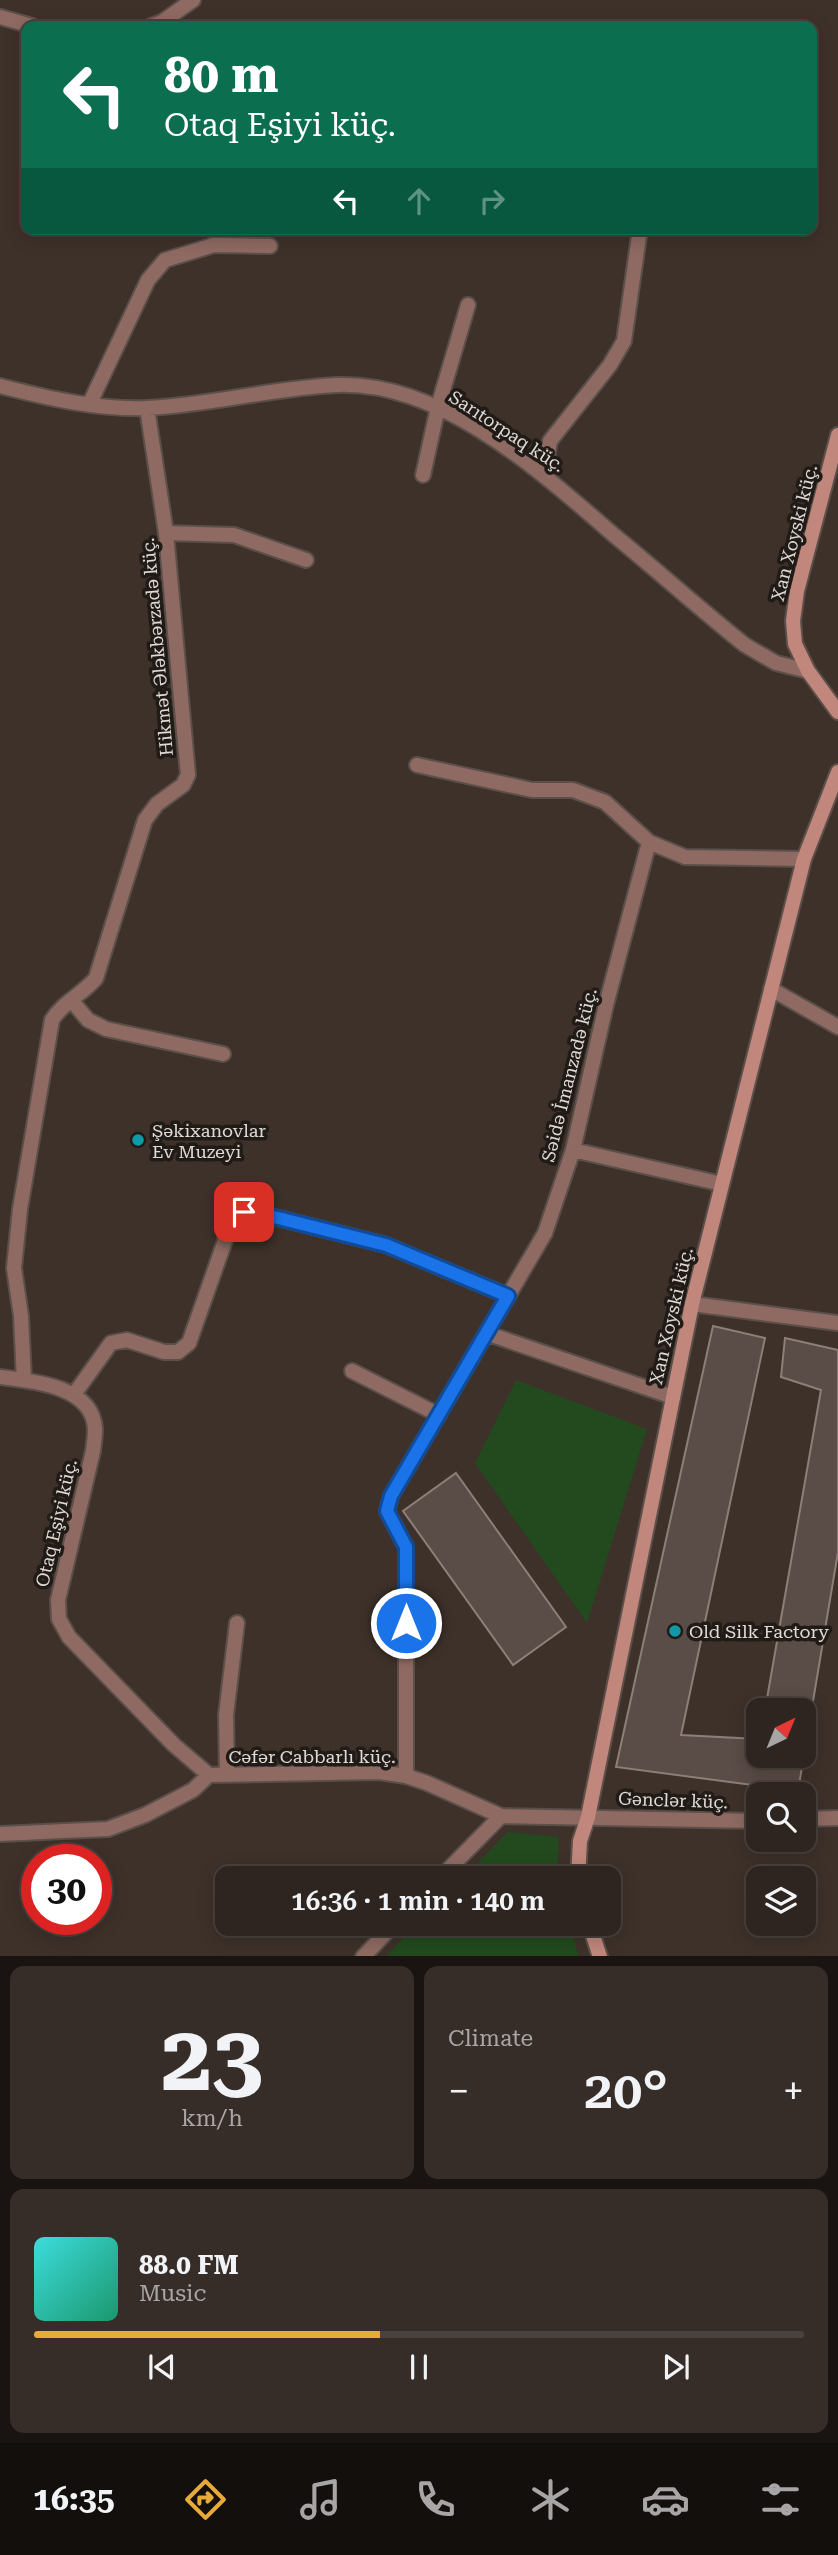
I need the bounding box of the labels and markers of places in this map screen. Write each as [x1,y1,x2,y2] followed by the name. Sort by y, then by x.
[152,1120,266,1162] place label: Şəkixanovlar Ev Muzeyi
[130,1132,146,1148] marker: Şəkixanovlar Ev Muzeyi
[214,1182,274,1242] pin
[689,1621,829,1642] place label: Old Silk Factory
[667,1623,683,1639] marker: Old Silk Factory

